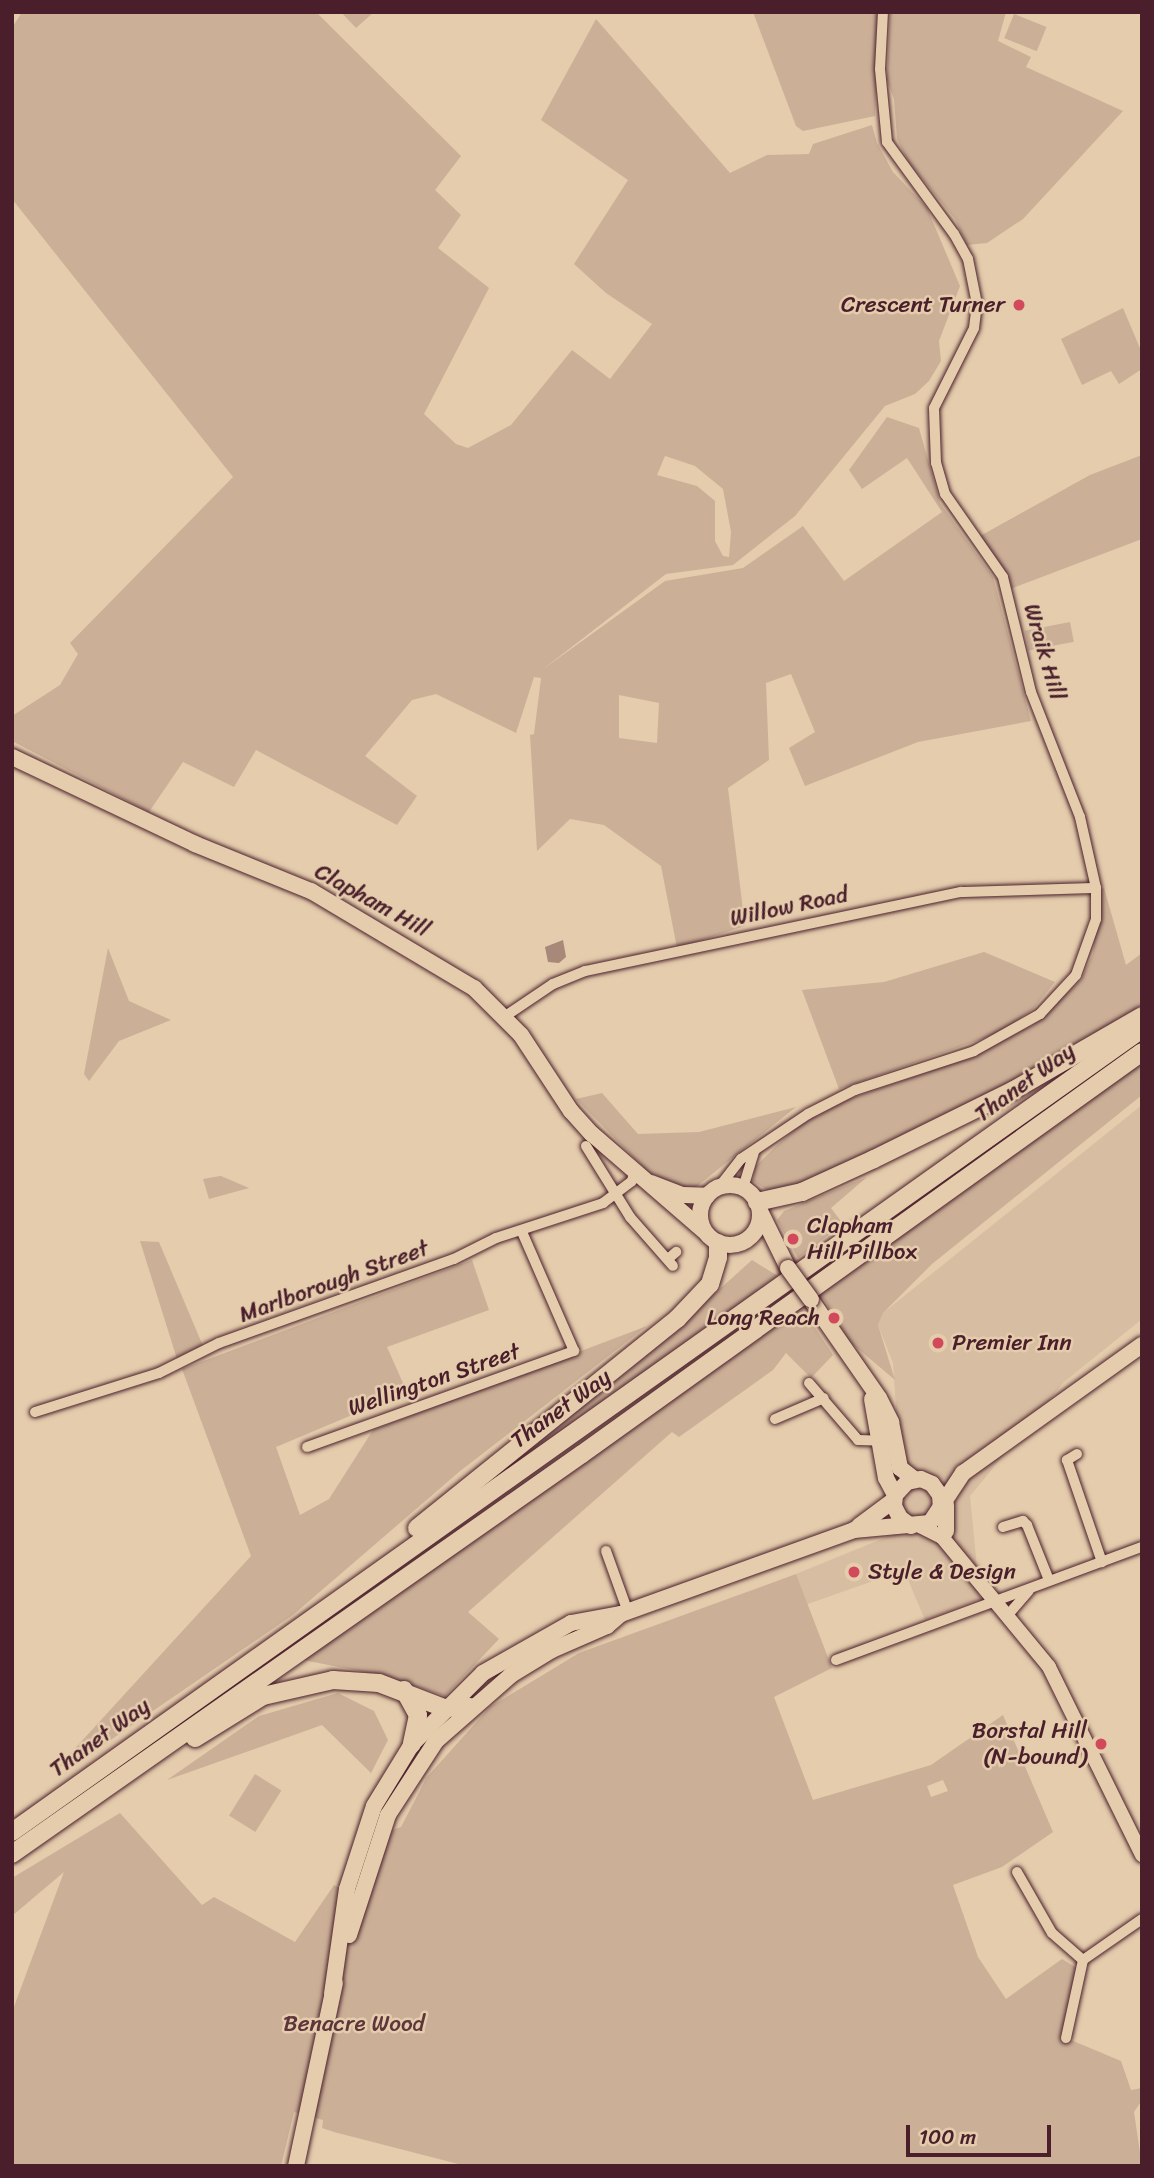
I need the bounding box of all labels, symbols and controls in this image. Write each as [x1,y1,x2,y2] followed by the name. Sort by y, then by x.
[841,291,1005,319] place label: Crescent Turner
[1011,297,1027,313] marker: Crescent Turner
[1017,601,1071,703] street label: Wraik Hill
[310,858,434,944] street label: Clapham Hill
[727,881,851,933] street label: Willow Road
[970,1037,1080,1129] street label: Thanet Way
[807,1212,918,1266] place label: Clapham Hill Pillbox
[785,1231,801,1247] marker: Clapham Hill Pillbox
[235,1235,433,1329] street label: Marlborough Street
[707,1304,820,1332] place label: Long Reach
[826,1310,842,1326] marker: Long Reach
[952,1329,1072,1357] place label: Premier Inn
[930,1335,946,1351] marker: Premier Inn
[344,1338,524,1422] street label: Wellington Street
[506,1363,616,1455] street label: Thanet Way
[868,1558,1016,1586] place label: Style & Design
[846,1564,862,1580] marker: Style & Design
[45,1692,155,1784] street label: Thanet Way
[972,1717,1087,1771] place label: Borstal Hill (N-bound)
[1093,1736,1109,1752] marker: Borstal Hill (N-bound)
[283,2010,425,2038] park label: Benacre Wood
[909,2112,1054,2156] scale bar
[919,2118,976,2156] text: 100 m

